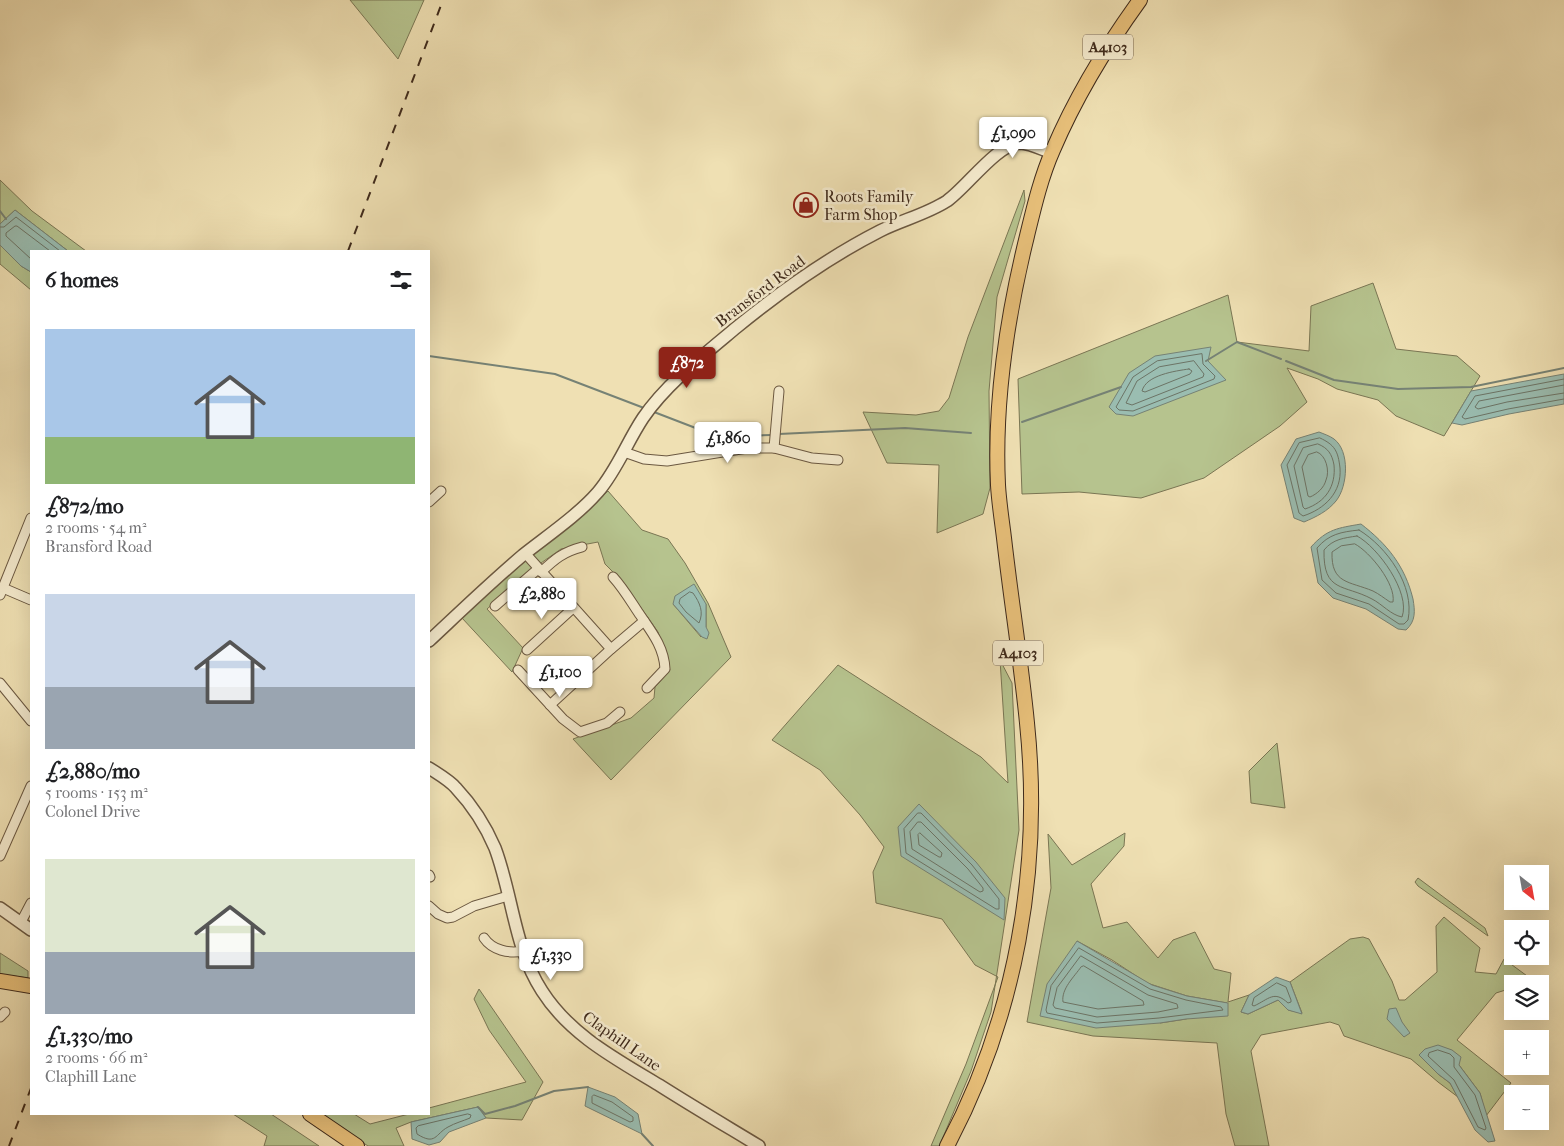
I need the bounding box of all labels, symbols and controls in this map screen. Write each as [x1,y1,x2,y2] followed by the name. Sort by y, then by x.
[1083,34,1133,60] road number: A4103
[972,116,1054,159] pin: £1,090
[990,123,1036,142] text: £1,090
[824,187,914,224] place label: Roots Family Farm Shop
[793,192,819,218] shop icon: Roots Family Farm Shop
[711,251,809,331] street label: Bransford Road
[387,266,415,294] icon: filters
[45,268,119,292] text: 6 homes
[657,346,717,389] pin: £872
[670,353,704,372] text: £872
[185,362,275,452] icon: home
[687,422,769,464] pin: £1,860
[705,428,751,447] text: £1,860
[45,494,124,518] text: £872/mo
[45,518,146,537] text: 2 rooms · 54 m²
[45,537,152,556] text: Bransford Road
[501,578,583,620] pin: £2,880
[518,584,566,603] text: £2,880
[185,627,275,717] icon: home
[993,640,1043,666] road number: A4103
[519,656,601,698] pin: £1,100
[539,662,581,681] text: £1,100
[45,759,140,783] text: £2,880/mo
[45,783,148,802] text: 5 rooms · 153 m²
[45,802,140,821] text: Colonel Drive
[1504,865,1549,910] north arrow
[1504,865,1549,1130] map controls
[185,892,275,982] icon: home
[1504,920,1549,965] button: locate
[510,938,592,981] pin: £1,330
[530,945,572,964] text: £1,330
[1504,975,1549,1020] button: layers
[579,1007,665,1075] street label: Claphill Lane
[45,1024,133,1048] text: £1,330/mo
[1504,1030,1549,1075] button: +
[45,1048,147,1067] text: 2 rooms · 66 m²
[45,1067,136,1086] text: Claphill Lane
[1504,1085,1549,1130] button: −

